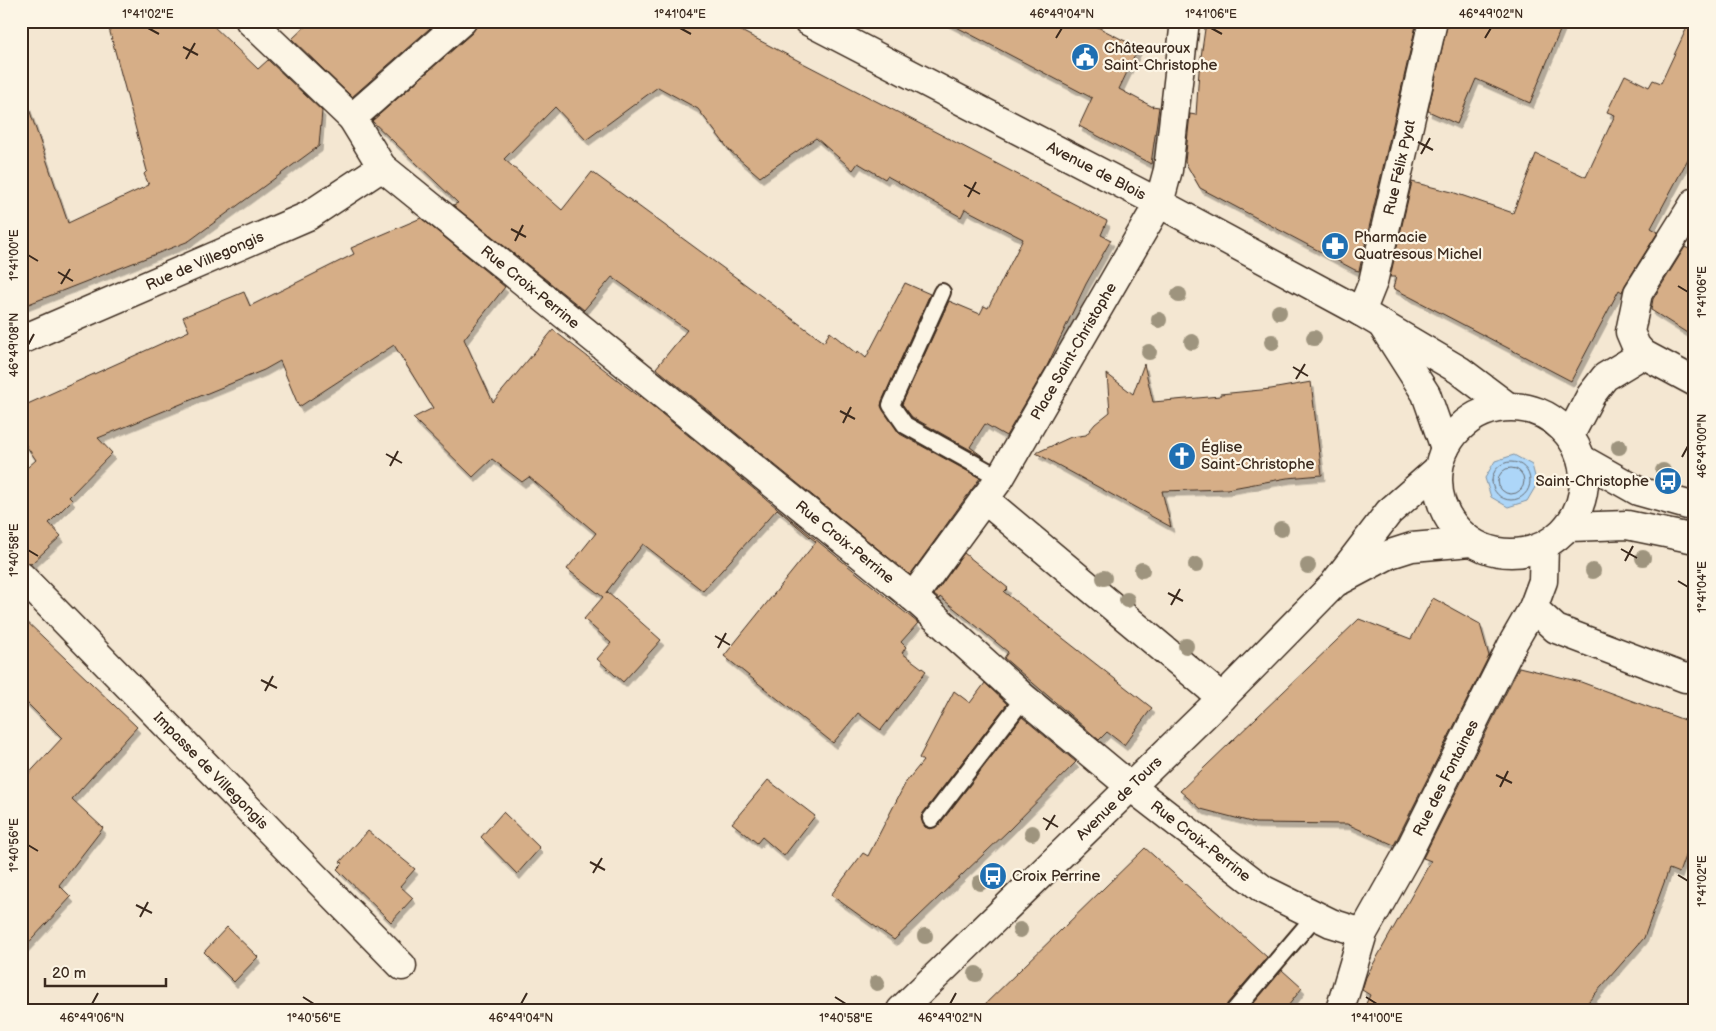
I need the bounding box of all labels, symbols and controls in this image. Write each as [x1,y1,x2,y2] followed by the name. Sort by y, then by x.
[122,7,174,22] text: 1°41'02"E
[654,7,706,22] text: 1°41'04"E
[1030,7,1094,22] text: 46°49'04"N
[1185,7,1237,22] text: 1°41'06"E
[1459,7,1523,22] text: 46°49'02"N
[1104,39,1218,75] place label: Châteauroux Saint-Christophe
[1070,42,1100,72] public building icon: Châteauroux Saint-Christophe
[1380,118,1420,217] street label: Rue Félix Pyat
[1044,138,1150,205] street label: Avenue de Blois
[143,227,267,295] street label: Rue de Villegongis
[1354,228,1482,264] place label: Pharmacie Quatresous Michel
[7,229,22,281] text: 1°41'00"E
[1320,231,1350,261] pharmacy icon: Pharmacie Quatresous Michel
[477,242,583,333] street label: Rue Croix-Perrine
[1695,266,1710,318] text: 1°41'06"E
[1027,279,1121,423] street label: Place Saint-Christophe
[7,313,22,377] text: 46°49'08"N
[1695,414,1710,478] text: 46°49'00"N
[1201,438,1315,474] place label: Église Saint-Christophe
[1167,441,1197,471] church icon: Église Saint-Christophe
[1653,466,1683,496] bus stop icon: Saint-Christophe
[1535,472,1649,491] place label: Saint-Christophe
[791,497,898,588] street label: Rue Croix-Perrine
[7,523,22,577] text: 1°40'58"E
[1695,561,1710,613] text: 1°41'04"E
[149,708,273,834] street label: Impasse de Villegongis
[1409,716,1483,839] street label: Rue des Fontaines
[1072,752,1167,845] street label: Avenue de Tours
[1146,797,1255,886] street label: Rue Croix-Perrine
[7,818,22,872] text: 1°40'56"E
[1695,855,1710,907] text: 1°41'02"E
[978,861,1008,891] bus stop icon: Croix Perrine
[1012,867,1100,886] place label: Croix Perrine
[45,956,166,988] scale bar
[52,964,86,983] text: 20 m
[60,1011,124,1026] text: 46°49'06"N
[287,1011,341,1026] text: 1°40'56"E
[489,1011,553,1026] text: 46°49'04"N
[819,1011,873,1026] text: 1°40'58"E
[918,1011,982,1026] text: 46°49'02"N
[1351,1011,1403,1026] text: 1°41'00"E

